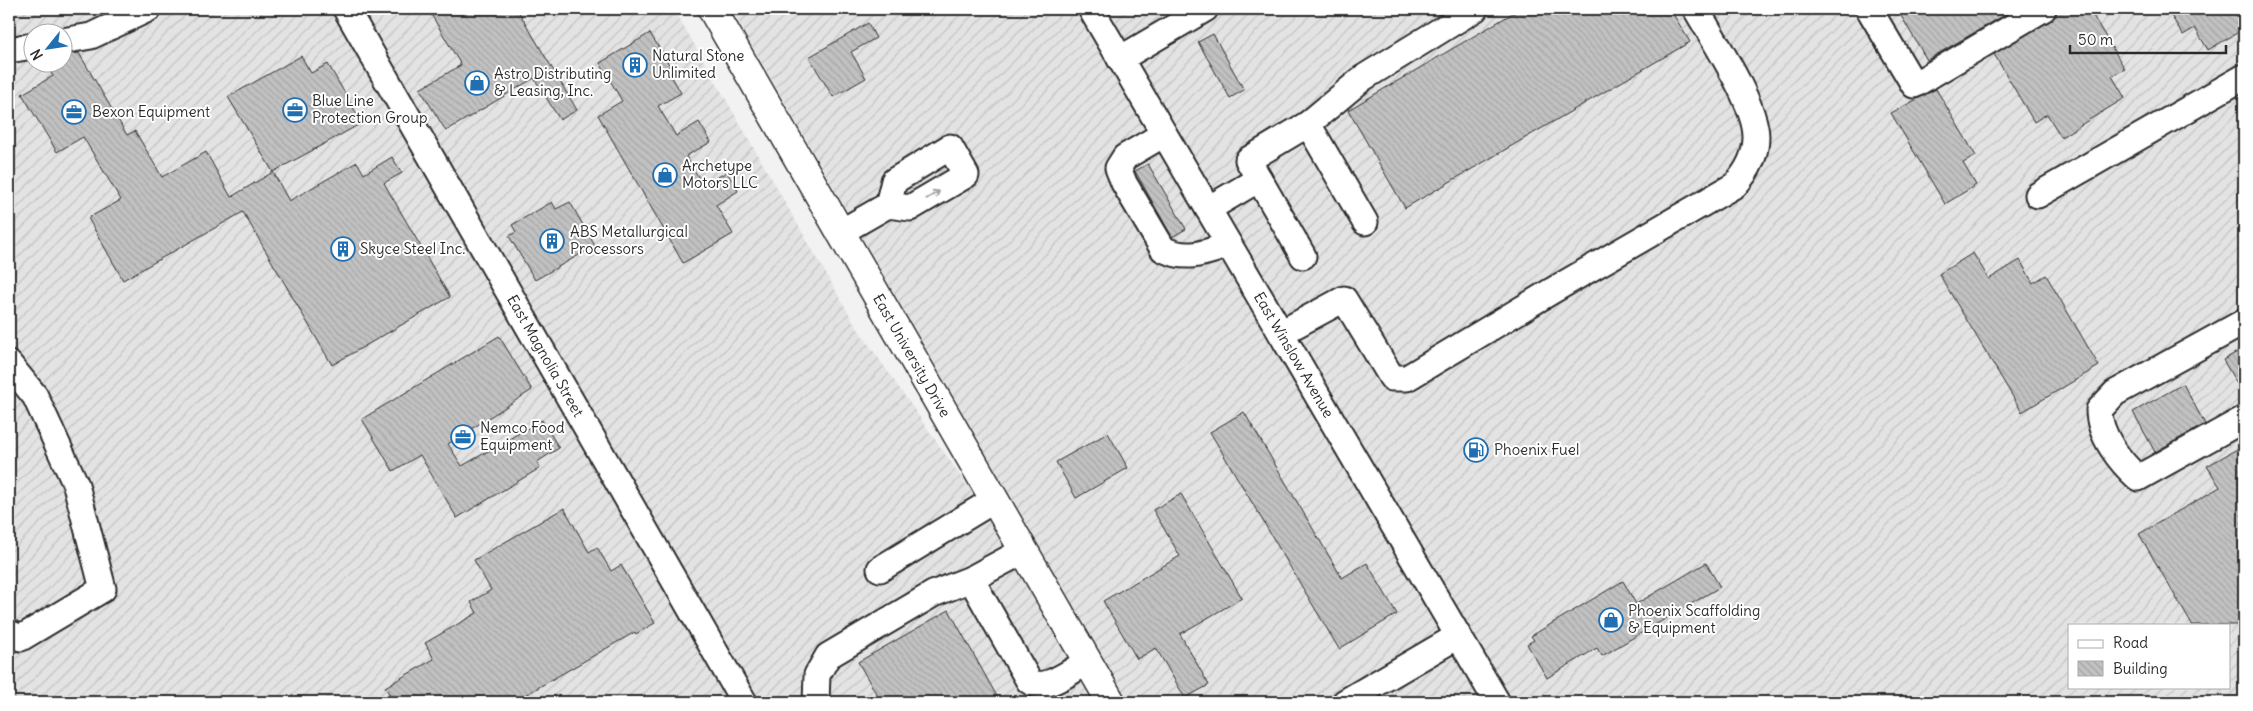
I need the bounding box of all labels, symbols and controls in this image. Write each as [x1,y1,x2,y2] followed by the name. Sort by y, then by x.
[22,22,72,72] north arrow
[2070,22,2227,54] scale bar
[2078,30,2113,49] text: 50 m
[27,46,47,63] text: N
[652,46,744,82] place label: Natural Stone Unlimited
[622,52,648,78] building icon: Natural Stone Unlimited
[494,64,611,100] place label: Astro Distributing & Leasing, Inc.
[464,70,490,96] shop icon: Astro Distributing & Leasing, Inc.
[312,91,428,127] place label: Blue Line Protection Group
[282,97,308,123] office icon: Blue Line Protection Group
[61,99,87,125] office icon: Bexon Equipment
[92,102,210,121] place label: Bexon Equipment
[682,156,758,192] place label: Archetype Motors LLC
[652,162,678,188] shop icon: Archetype Motors LLC
[925,189,939,199] one-way arrow
[570,222,688,258] place label: ABS Metallurgical Processors
[539,228,565,254] building icon: ABS Metallurgical Processors
[330,236,356,262] building icon: Skyce Steel Inc.
[360,239,465,258] place label: Skyce Steel Inc.
[1250,288,1338,421] street label: East Winslow Avenue
[869,290,955,420] street label: East University Drive
[503,291,588,420] street label: East Magnolia Street
[480,418,565,454] place label: Nemco Food Equipment
[450,424,476,450] office icon: Nemco Food Equipment
[1463,437,1489,463] fuel station icon: Phoenix Fuel
[1494,440,1579,459] place label: Phoenix Fuel
[1628,601,1760,637] place label: Phoenix Scaffolding & Equipment
[1598,607,1624,633] shop icon: Phoenix Scaffolding & Equipment
[2068,624,2230,688] legend
[2113,633,2148,652] text: Road
[2113,659,2168,678] text: Building

